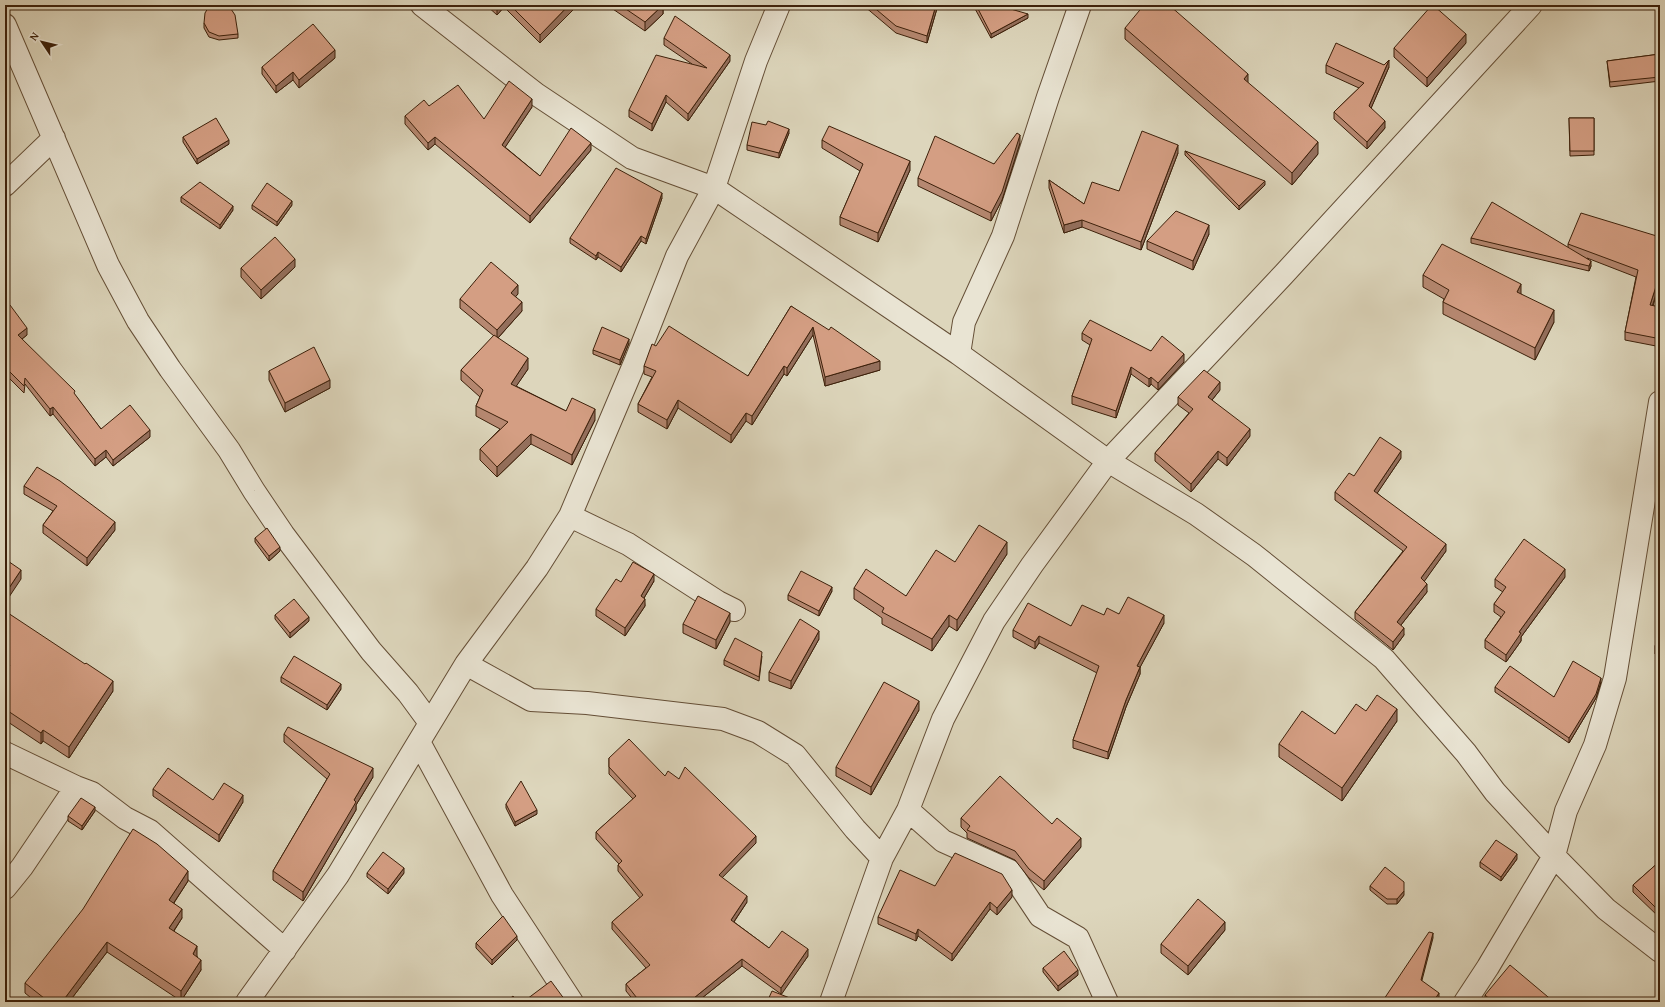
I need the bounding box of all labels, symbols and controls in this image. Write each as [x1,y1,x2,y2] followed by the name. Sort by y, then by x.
[22,22,62,62] north arrow
[25,28,43,44] text: N

